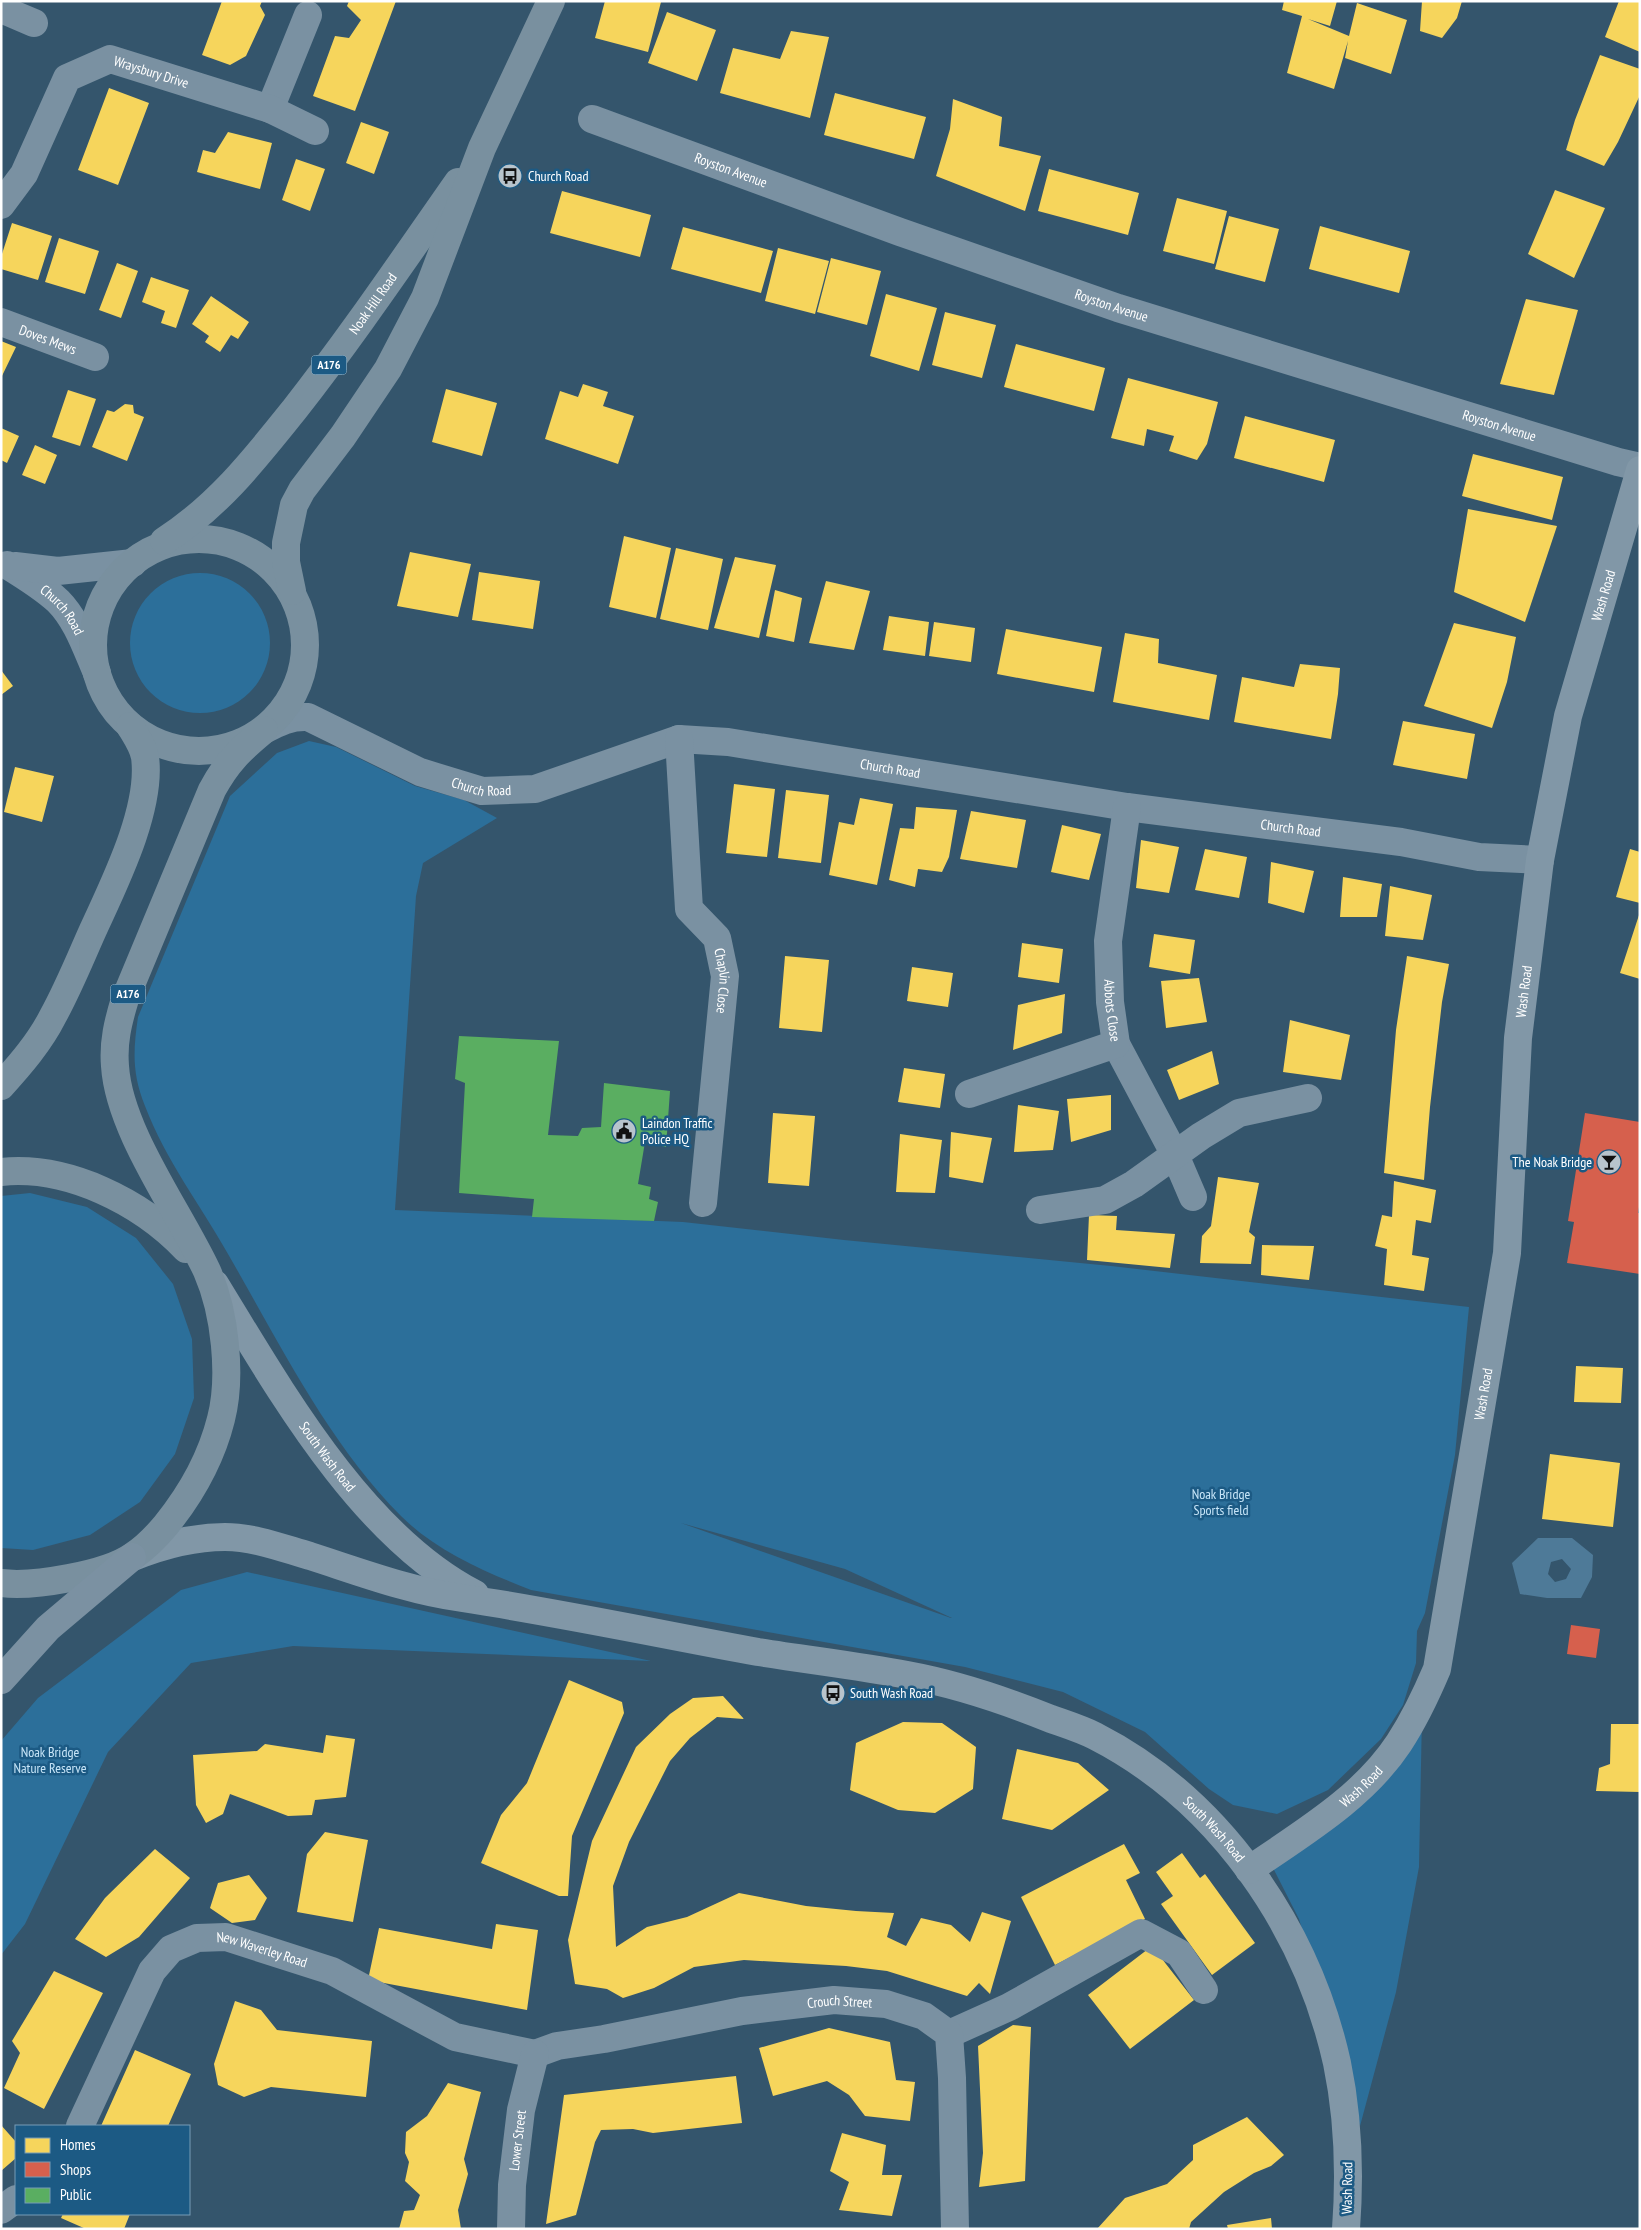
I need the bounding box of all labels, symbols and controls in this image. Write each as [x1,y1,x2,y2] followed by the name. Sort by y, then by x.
[111,52,191,92] street label: Wraysbury Drive
[692,148,770,192] street label: Royston Avenue
[497,163,523,189] bus stop icon: Church Road
[528,167,588,185] place label: Church Road
[345,269,401,338] street label: Noak Hill Road
[1073,285,1151,326] street label: Royston Avenue
[17,321,79,358] street label: Doves Mews
[312,356,346,374] road number: A176
[1460,406,1539,445] street label: Royston Avenue
[1587,568,1619,623] street label: Wash Road
[37,581,88,638] street label: Church Road
[859,755,921,782] street label: Church Road
[449,773,511,800] street label: Church Road
[1260,815,1322,841] street label: Church Road
[710,946,734,1014] street label: Chaplin Close
[1512,965,1536,1019] street label: Wash Road
[1100,979,1125,1043] street label: Abbots Close
[110,984,146,1004] road number: A176
[642,1114,712,1148] place label: Laindon Traffic Police HQ
[611,1118,637,1144] public building icon: Laindon Traffic Police HQ
[1596,1149,1622,1175] bar icon: The Noak Bridge
[1512,1153,1592,1171] place label: The Noak Bridge
[1470,1367,1496,1421] street label: Wash Road
[295,1418,360,1495] street label: South Wash Road
[1192,1485,1251,1519] park label: Noak Bridge Sports field
[820,1680,846,1706] bus stop icon: South Wash Road
[850,1684,933,1702] place label: South Wash Road
[13,1743,87,1777] park label: Noak Bridge Nature Reserve
[1336,1762,1386,1811] street label: Wash Road
[1180,1792,1249,1866] street label: South Wash Road
[216,1928,310,1971] street label: New Waverley Road
[806,1991,873,2012] street label: Crouch Street
[505,2109,530,2172] street label: Lower Street
[15,2125,190,2215] legend
[60,2135,96,2154] text: Homes
[60,2160,91,2179] text: Shops
[1338,2162,1356,2214] street label: Wash Road
[60,2185,92,2204] text: Public

